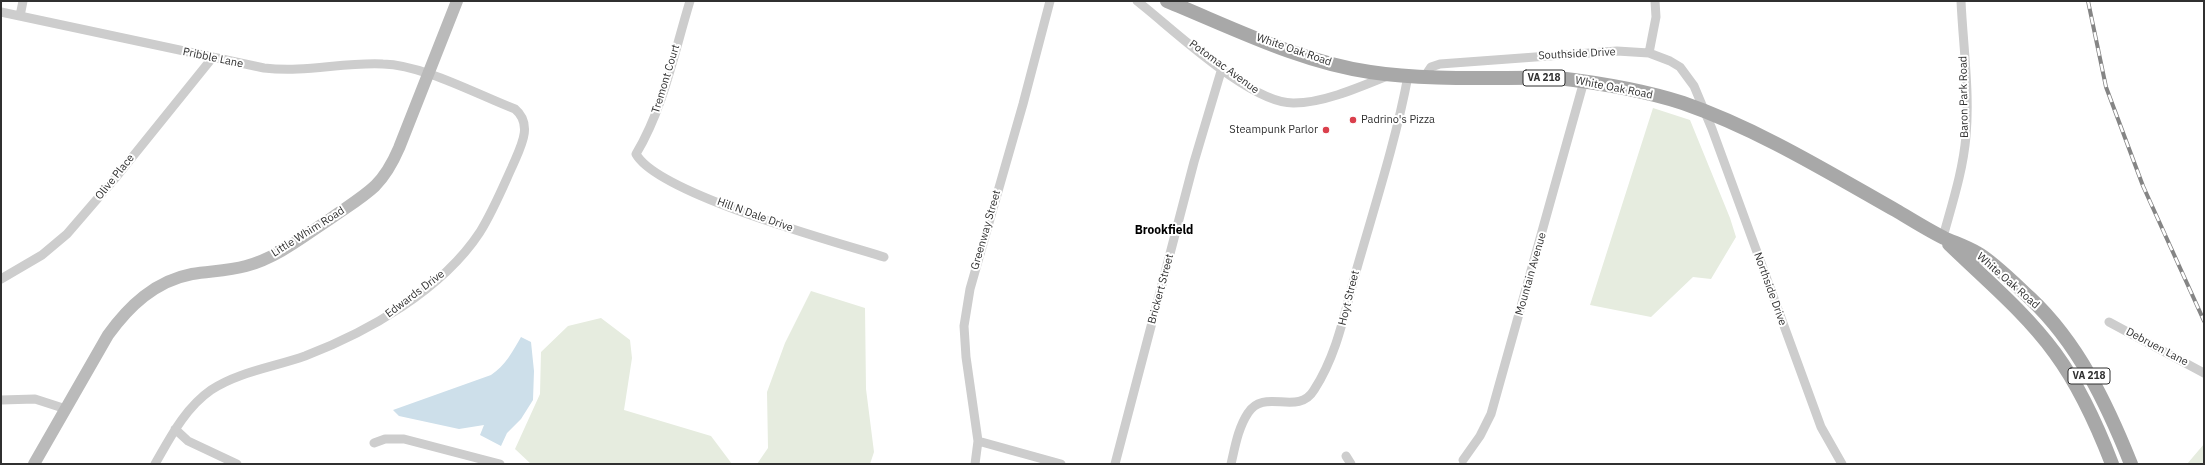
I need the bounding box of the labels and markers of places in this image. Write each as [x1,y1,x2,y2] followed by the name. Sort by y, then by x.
[1361,113,1435,127] place label: Padrino's Pizza
[1348,115,1358,125] marker: Padrino's Pizza
[1229,123,1318,137] place label: Steampunk Parlor
[1321,125,1331,135] marker: Steampunk Parlor

